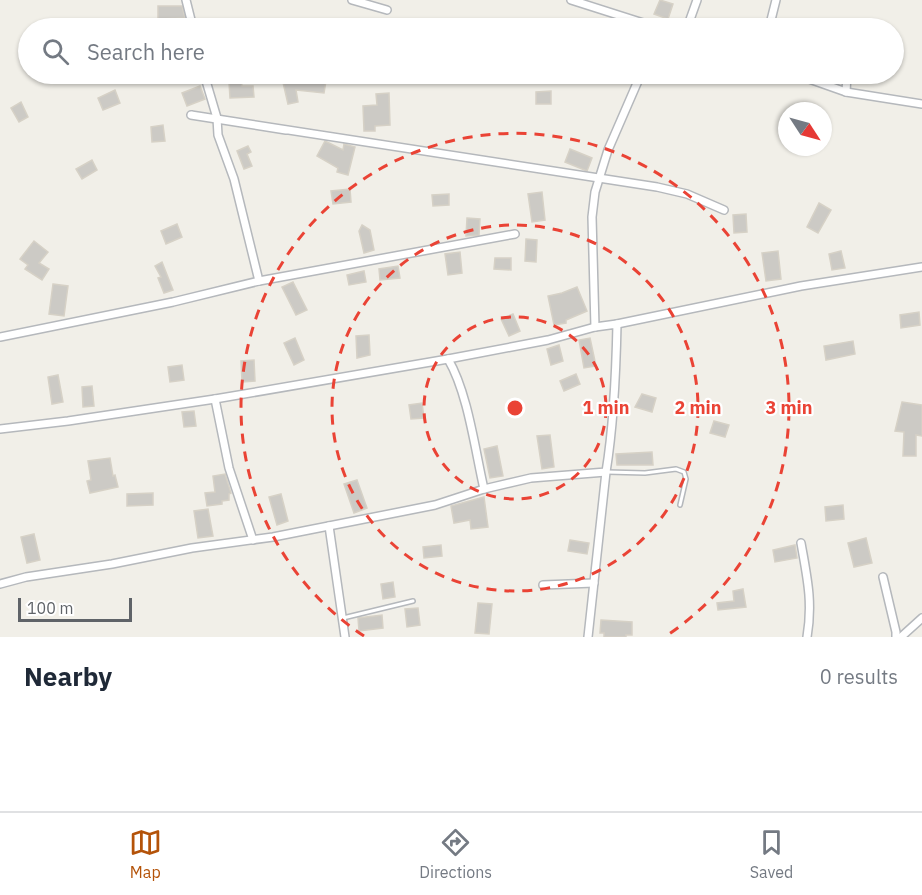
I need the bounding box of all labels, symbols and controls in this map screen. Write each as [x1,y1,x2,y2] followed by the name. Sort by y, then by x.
[18,18,904,84] search box
[39,35,72,68] icon: search
[87,37,205,66] text: Search here
[778,102,832,156] north arrow
[582,396,630,419] text: 1 min
[674,396,722,419] text: 2 min
[765,396,813,419] text: 3 min
[505,398,525,418] centre of rings
[18,595,132,622] scale bar
[27,598,74,618] text: 100 m
[24,659,112,693] text: Nearby
[820,663,898,690] text: 0 results
[129,826,162,882] tab: Map
[419,826,492,882] tab: Directions
[750,826,793,882] tab: Saved

